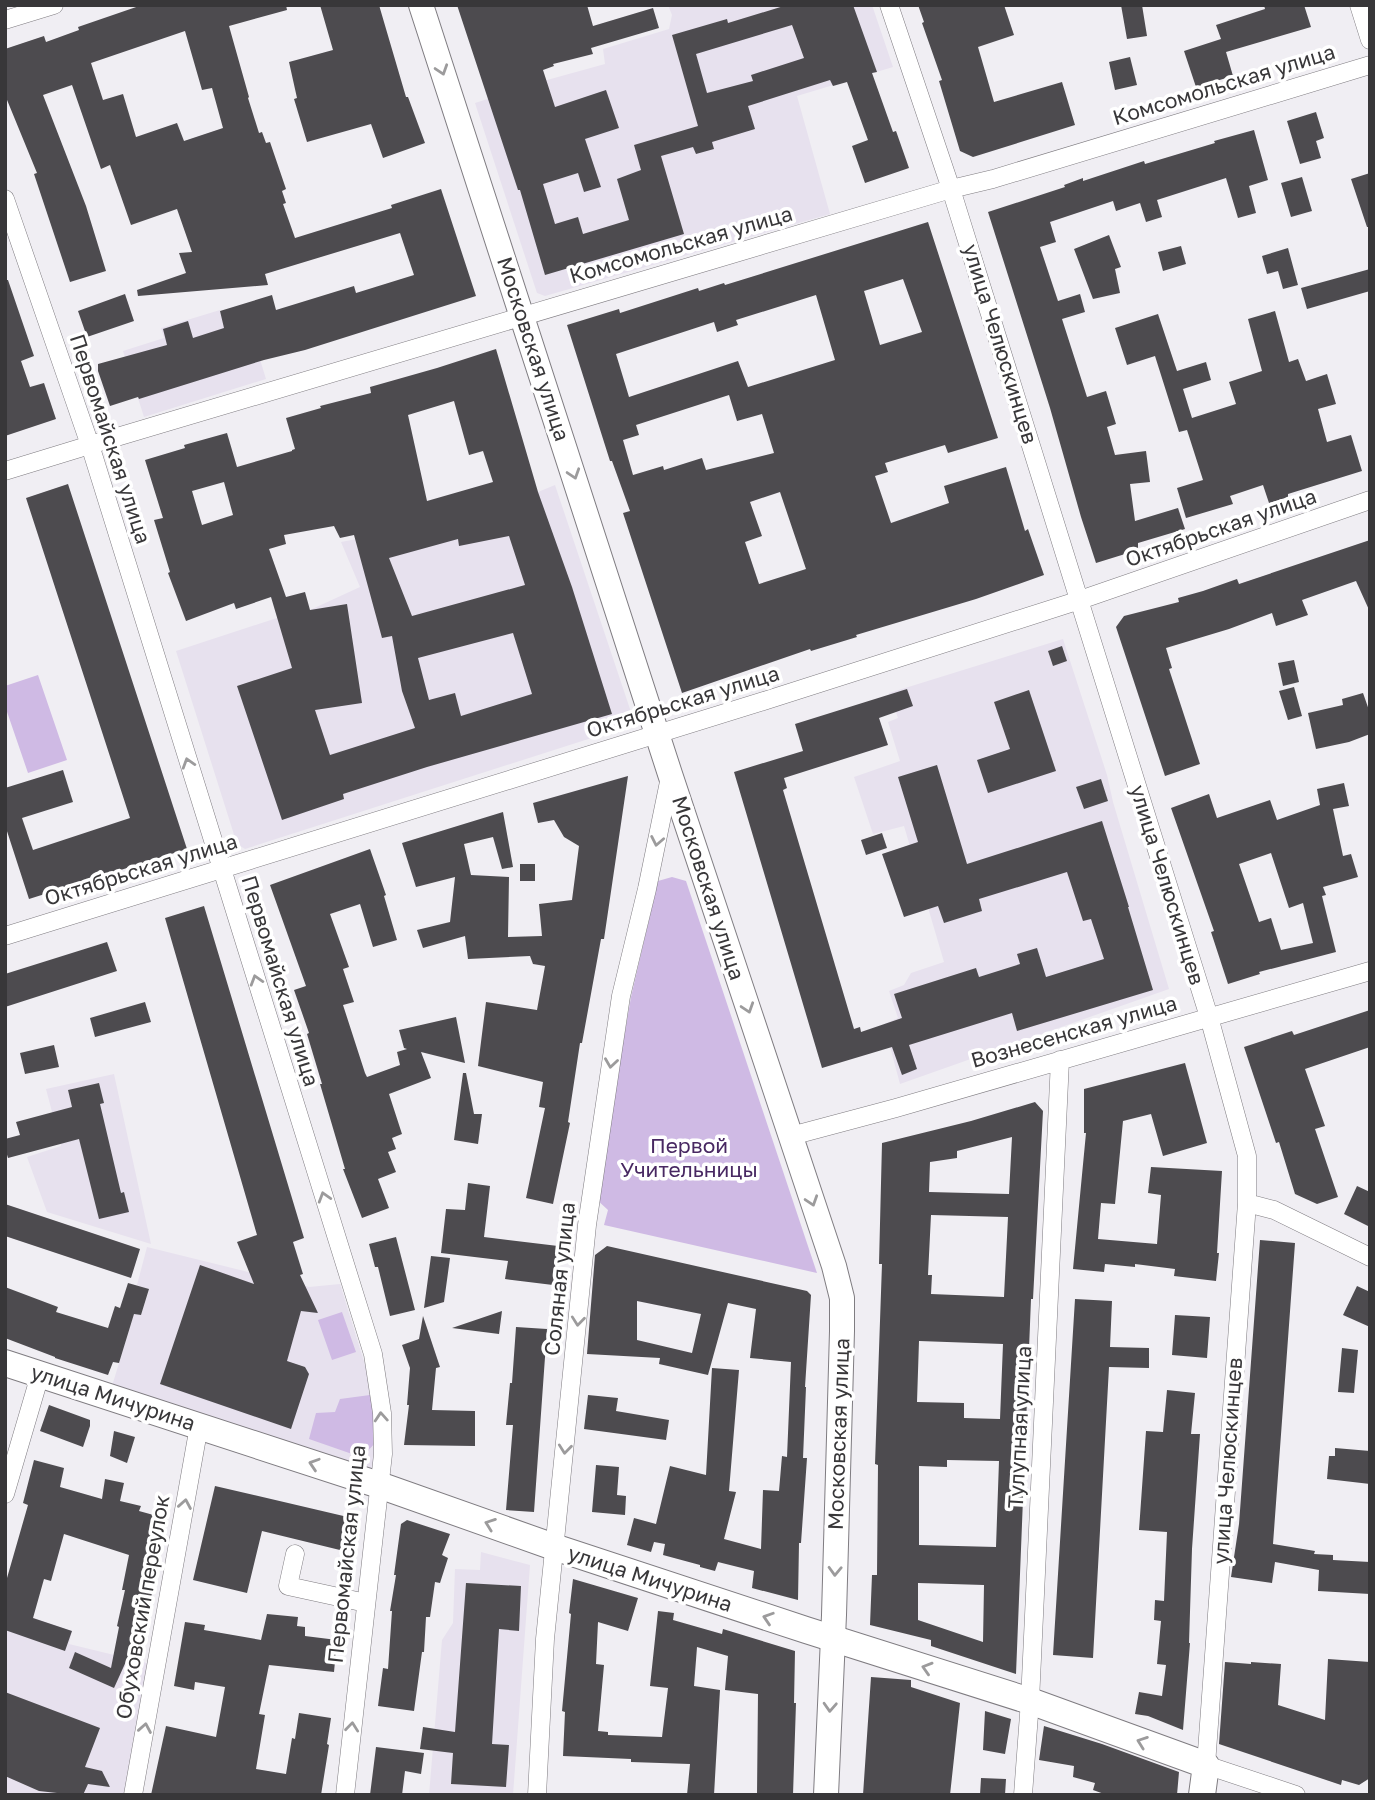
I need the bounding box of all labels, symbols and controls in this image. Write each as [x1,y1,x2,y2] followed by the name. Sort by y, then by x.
[1109,38,1338,130] street label: Комсомольская улица
[434,64,448,76] one-way arrow
[566,200,795,288] street label: Комсомольская улица
[958,241,1044,447] street label: улица Челюскинцев
[492,253,576,444] street label: Московская улица
[65,331,157,547] street label: Первомайская улица
[565,467,580,479] one-way arrow
[1122,482,1320,572] street label: Октябрьская улица
[583,659,782,743] street label: Октябрьская улица
[182,757,197,769] one-way arrow
[1125,782,1211,988] street label: улица Челюскинцев
[667,792,751,983] street label: Московская улица
[41,827,240,911] street label: Октябрьская улица
[650,835,665,847] one-way arrow
[237,872,325,1089] street label: Первомайская улица
[250,974,264,987] one-way arrow
[968,989,1180,1073] street label: Вознесенская улица
[740,1001,754,1014] one-way arrow
[604,1058,619,1069] one-way arrow
[620,1132,758,1182] park label: Первой Учительницы
[317,1192,332,1204] one-way arrow
[804,1195,818,1207] one-way arrow
[538,1201,580,1357] street label: Соляная улица
[571,1316,586,1327] one-way arrow
[822,1337,854,1530] street label: Московская улица
[1002,1345,1036,1509] street label: Тулупная улица
[1207,1356,1247,1565] street label: улица Челюскинцев
[28,1358,199,1436] street label: улица Мичурина
[374,1411,389,1422] one-way arrow
[322,1444,370,1664] street label: Первомайская улица
[558,1444,573,1455] one-way arrow
[308,1457,320,1472] one-way arrow
[109,1493,175,1721] street label: Обуховский переулок
[177,1498,192,1510] one-way arrow
[485,1518,497,1532] one-way arrow
[565,1539,736,1617] street label: улица Мичурина
[828,1566,843,1577] one-way arrow
[763,1612,775,1626] one-way arrow
[921,1662,933,1677] one-way arrow
[823,1702,838,1713] one-way arrow
[345,1721,360,1733] one-way arrow
[137,1722,152,1734] one-way arrow
[1137,1736,1149,1750] one-way arrow

